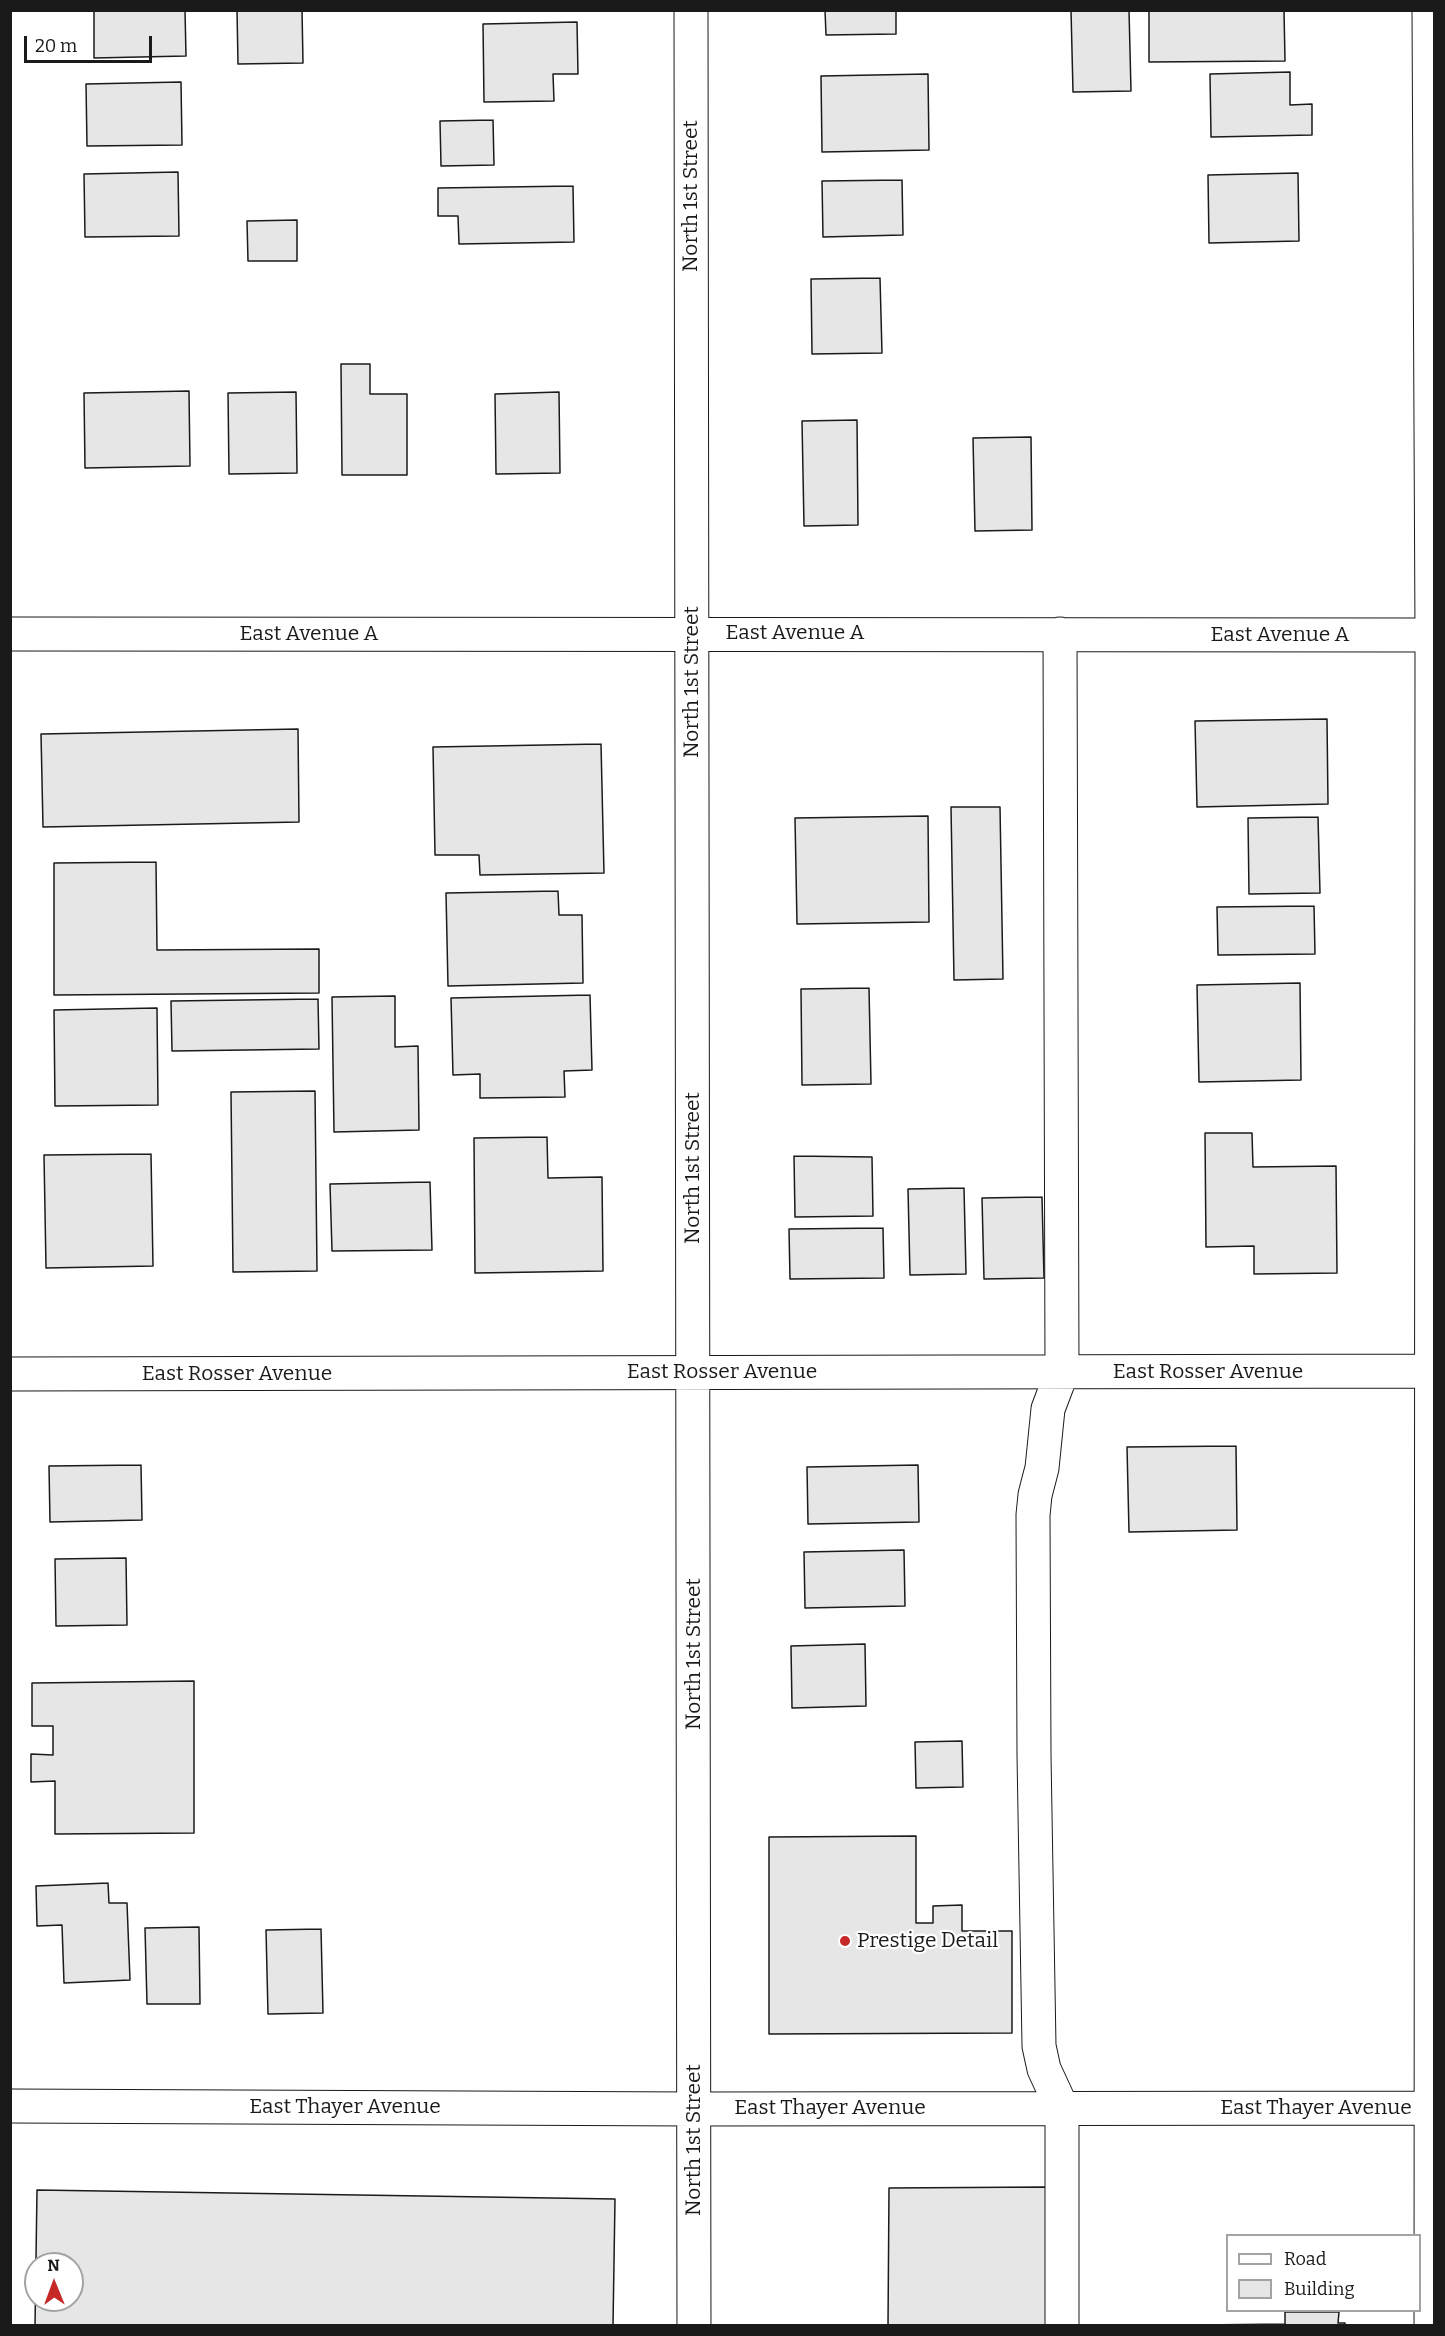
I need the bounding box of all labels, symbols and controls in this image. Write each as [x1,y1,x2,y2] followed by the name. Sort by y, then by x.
[27,24,154,62] scale bar
[35,35,77,57] text: 20 m
[678,120,704,272] street label: North 1st Street
[679,606,705,758] street label: North 1st Street
[726,620,864,646] street label: East Avenue A
[240,621,378,647] street label: East Avenue A
[1211,622,1349,648] street label: East Avenue A
[680,1092,706,1244] street label: North 1st Street
[627,1359,817,1385] street label: East Rosser Avenue
[1113,1359,1303,1385] street label: East Rosser Avenue
[142,1361,332,1387] street label: East Rosser Avenue
[681,1578,707,1730] street label: North 1st Street
[857,1928,998,1954] place label: Prestige Detail
[838,1934,852,1948] marker: Prestige Detail
[681,2064,707,2216] street label: North 1st Street
[249,2094,441,2120] street label: East Thayer Avenue
[734,2095,926,2121] street label: East Thayer Avenue
[1220,2095,1412,2121] street label: East Thayer Avenue
[1226,2234,1421,2312] legend
[1284,2248,1326,2270] text: Road
[24,2252,84,2312] north arrow
[47,2256,60,2275] text: N
[1284,2278,1355,2300] text: Building

